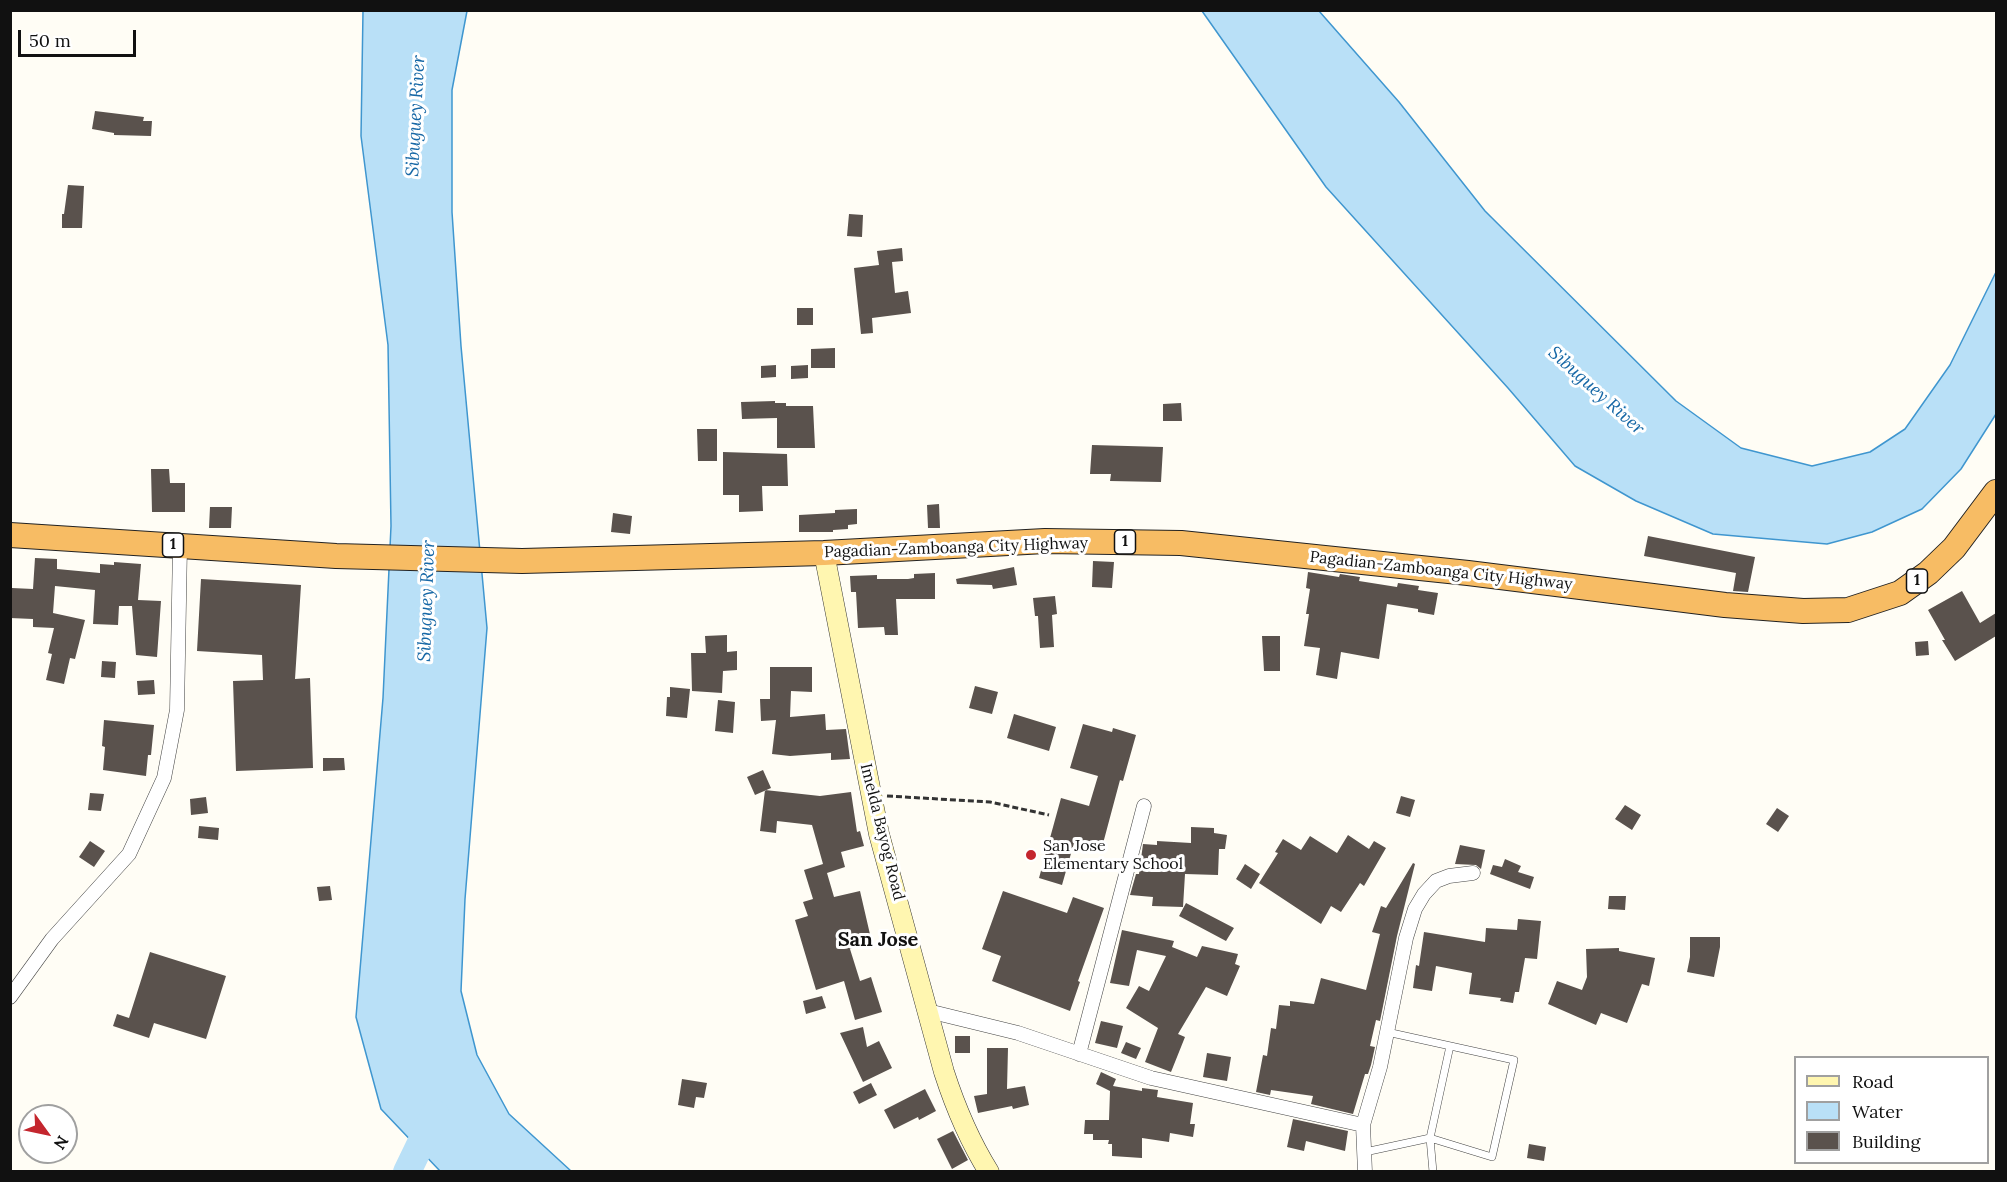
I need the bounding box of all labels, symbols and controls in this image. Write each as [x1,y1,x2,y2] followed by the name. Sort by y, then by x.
[21,18,140,56] scale bar
[29,29,71,52] text: 50 m
[402,55,430,177] water label: Sibuguey River
[1544,342,1648,440] water label: Sibuguey River
[1114,530,1136,554] road number: 1
[162,533,184,557] road number: 1
[824,534,1088,562] street label: Pagadian-Zamboanga City Highway
[414,540,440,662] water label: Sibuguey River
[1309,548,1573,594] street label: Pagadian-Zamboanga City Highway
[1906,569,1928,593] road number: 1
[856,762,908,902] street label: Imelda Bayog Road
[1043,836,1183,874] place label: San Jose Elementary School
[1024,848,1038,862] marker: San Jose Elementary School
[838,928,918,952] district label: San Jose
[1794,1056,1989,1164] legend
[1852,1070,1894,1093] text: Road
[1852,1100,1903,1123] text: Water
[18,1104,78,1164] north arrow
[1852,1130,1920,1153] text: Building
[50,1132,73,1153] text: N

